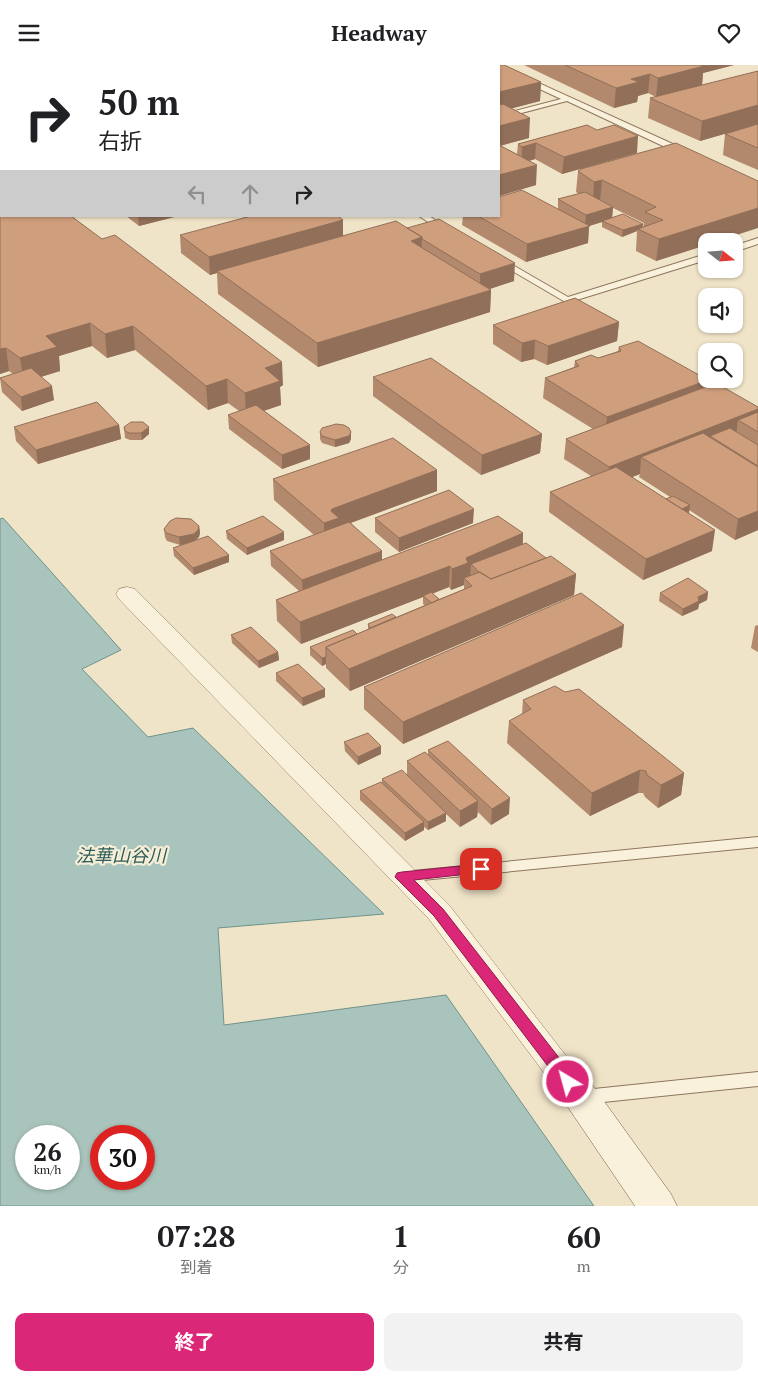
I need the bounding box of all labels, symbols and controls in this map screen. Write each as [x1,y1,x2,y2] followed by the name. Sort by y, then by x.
[331,18,427,47] text: Headway
[15,19,43,47] icon: menu
[715,19,743,47] icon: heart
[98,79,179,125] text: 50 m
[15,85,80,150] icon: right
[98,126,142,155] text: 右折
[183,180,211,208] icon: left
[236,180,264,208] icon: ahead
[289,180,317,208] icon: right
[698,233,742,277] north arrow
[698,233,743,388] map controls
[698,288,743,333] button: sound
[698,343,743,388] button: search
[76,843,168,867] water label: 法華山谷川
[460,848,502,890] pin
[467,855,495,883] icon: arrive
[541,1055,593,1107] position arrow
[90,1125,155,1190] speed limit sign: 30
[33,1135,62,1168] text: 26
[34,1162,61,1177] text: km/h
[157,1216,235,1256] text: 07:28
[393,1216,410,1256] text: 1
[567,1217,601,1257] text: 60
[577,1255,591,1277] text: m
[180,1256,212,1278] text: 到着
[393,1256,409,1278] text: 分
[15,1313,374,1371] button: 終了
[384,1313,743,1371] button: 共有

